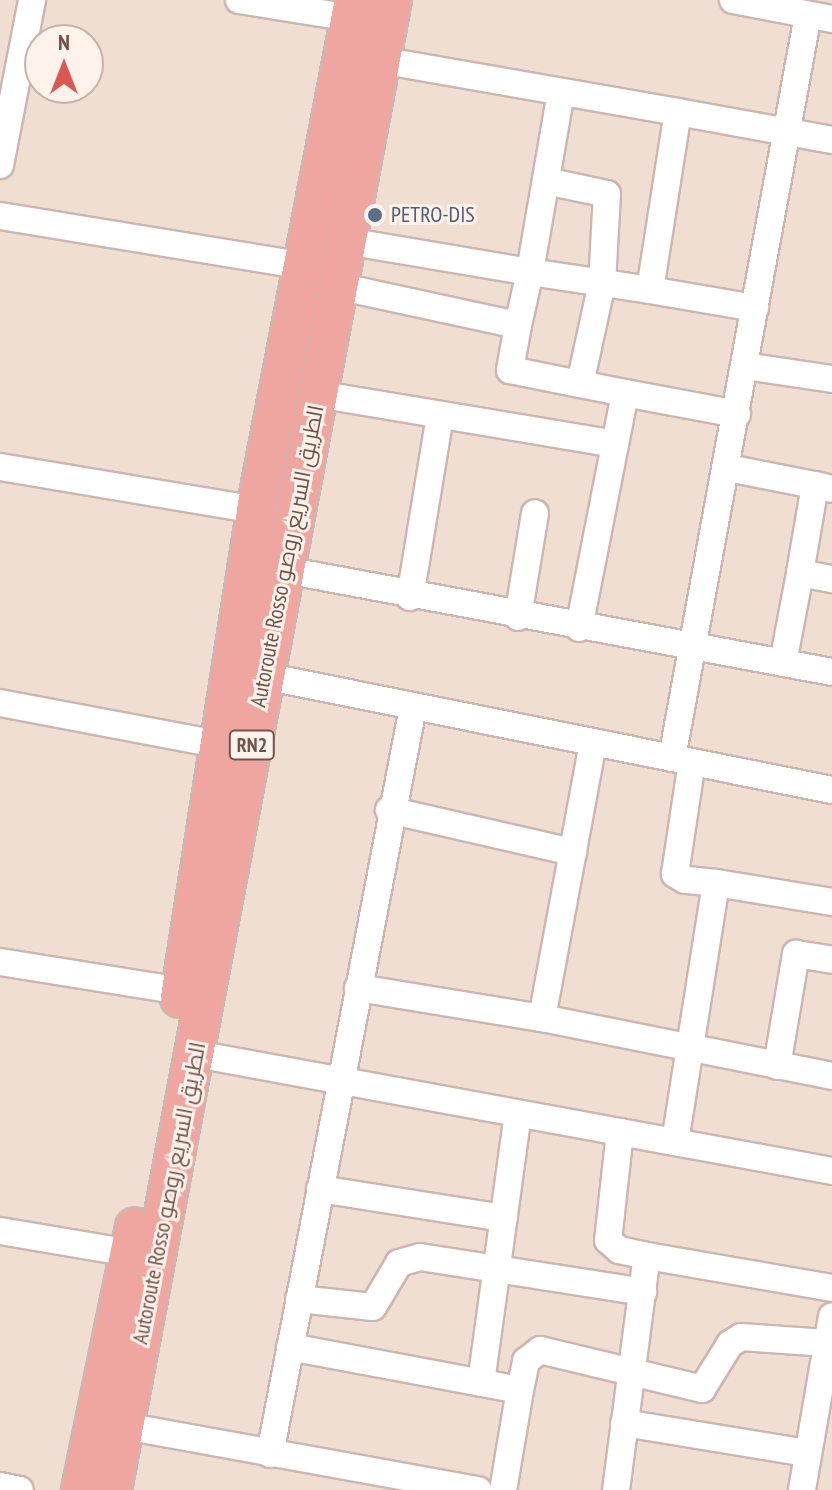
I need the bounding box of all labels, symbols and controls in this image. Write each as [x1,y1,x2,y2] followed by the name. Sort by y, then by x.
[24,24,104,104] north arrow
[58,28,70,56] text: N
[391,202,475,228] place label: PETRO-DIS
[366,206,384,224] marker: PETRO-DIS
[245,403,329,709] street label: Autoroute Rosso الطريق السريع روصو
[228,729,276,761] road number: RN2
[127,1040,211,1346] street label: Autoroute Rosso الطريق السريع روصو

